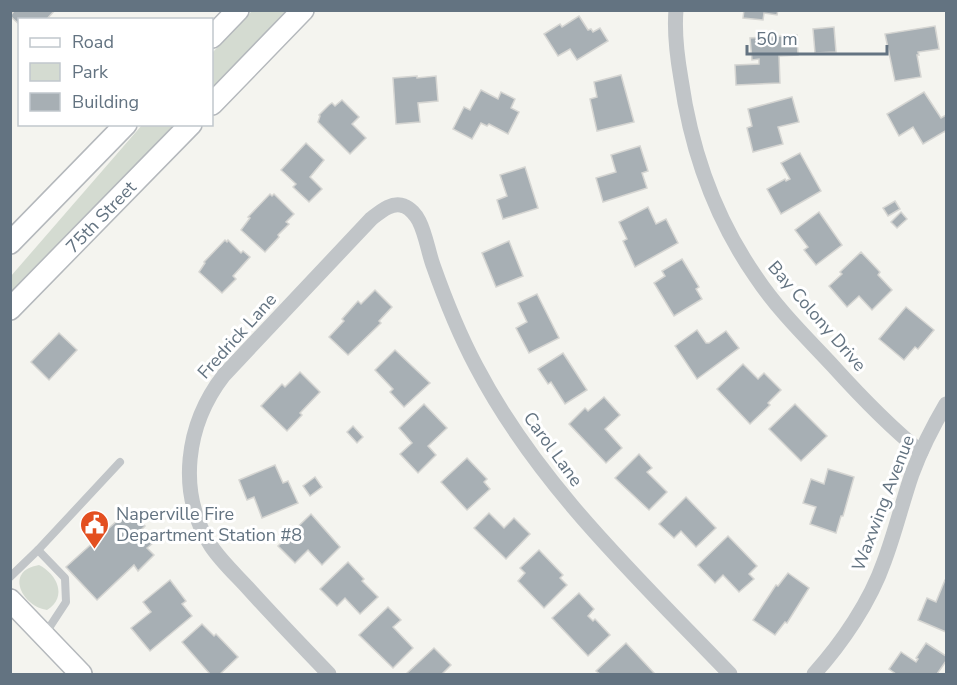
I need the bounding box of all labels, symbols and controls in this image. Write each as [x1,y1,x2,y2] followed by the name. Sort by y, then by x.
[18,18,213,126] legend
[747,18,886,56] scale bar
[756,27,798,51] text: 50 m
[72,30,114,54] text: Road
[72,60,109,84] text: Park
[72,90,139,114] text: Building
[60,175,142,258] street label: 75th Street
[762,256,872,376] street label: Bay Colony Drive
[192,288,282,384] street label: Fredrick Lane
[518,407,588,491] street label: Carol Lane
[846,432,920,574] street label: Waxwing Avenue
[116,502,302,547] place label: Naperville Fire Department Station #8
[79,508,111,550] public building icon: Naperville Fire Department Station #8

